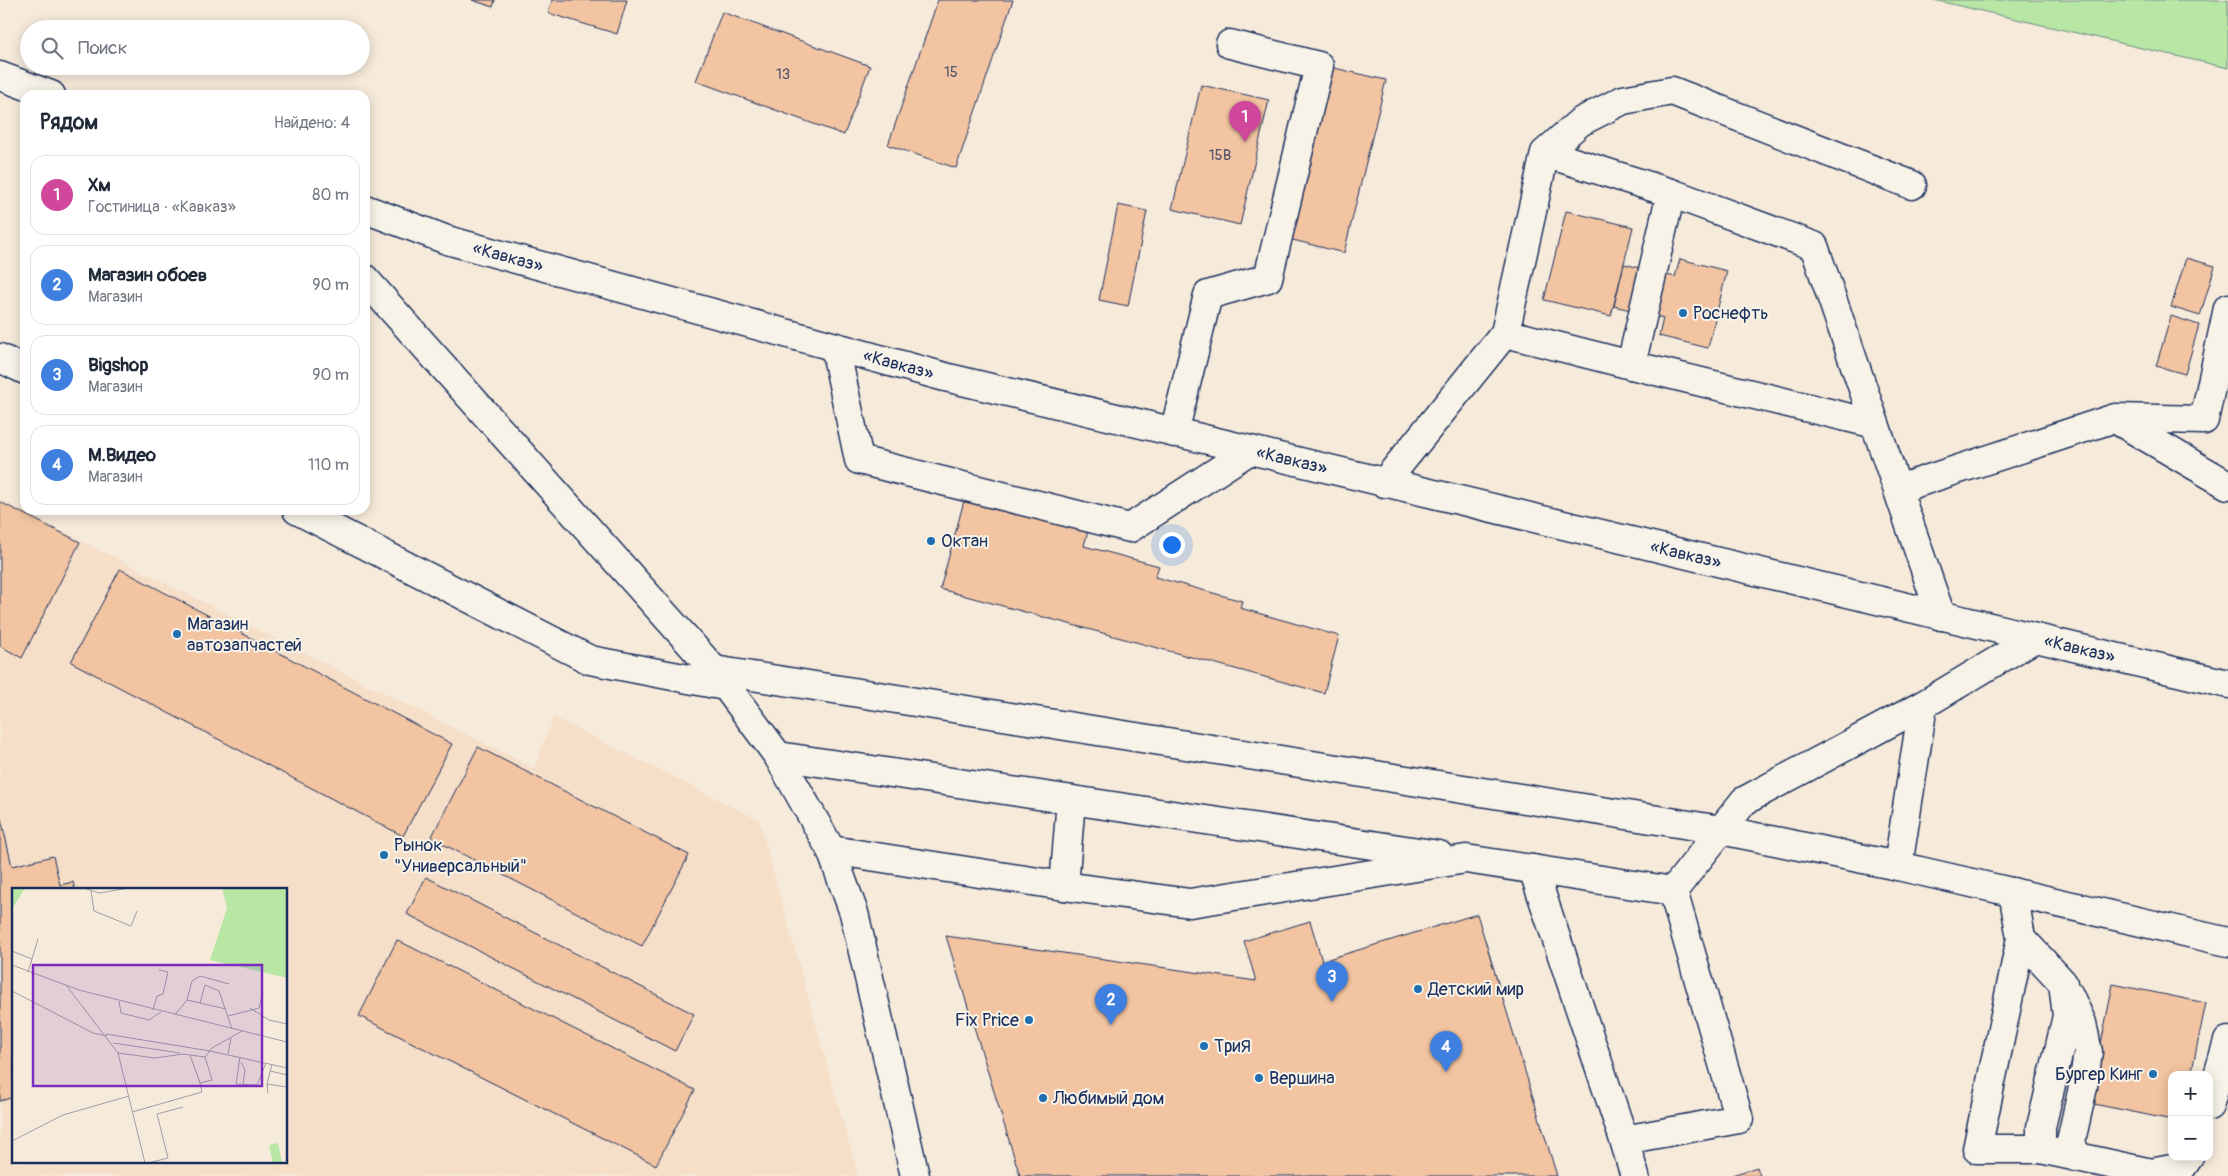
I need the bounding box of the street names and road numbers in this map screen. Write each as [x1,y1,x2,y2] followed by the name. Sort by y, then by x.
[470,237,546,278] street label: «Кавказ»
[861,344,936,385] street label: «Кавказ»
[1254,441,1330,480] street label: «Кавказ»
[1648,535,1724,574] street label: «Кавказ»
[2042,629,2117,669] street label: «Кавказ»

